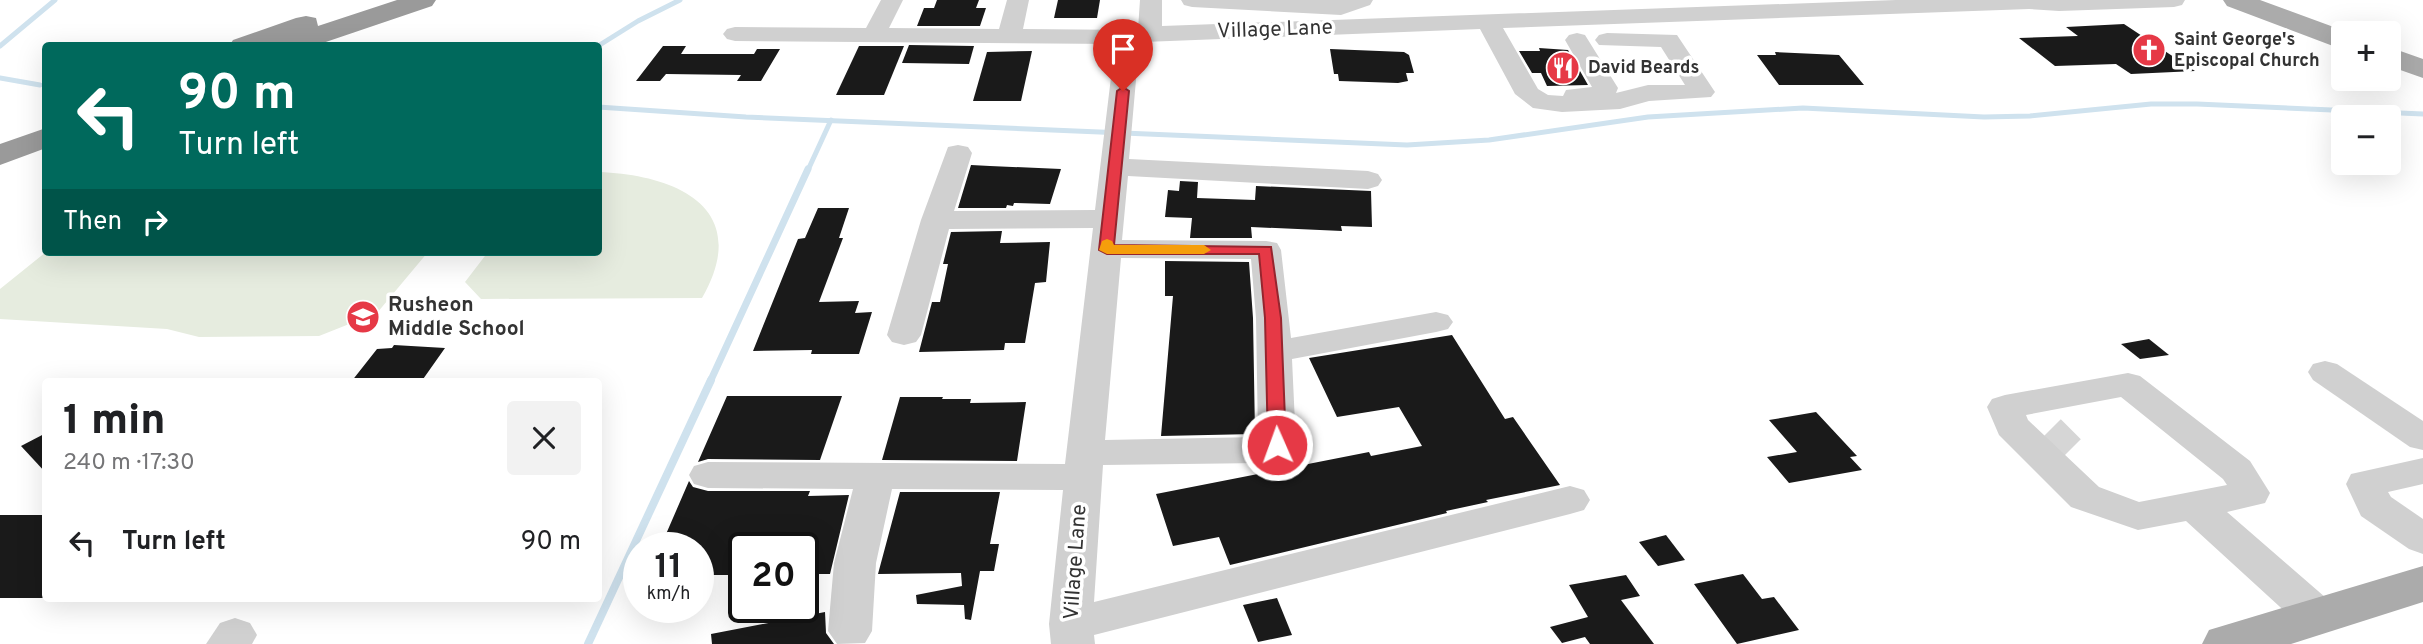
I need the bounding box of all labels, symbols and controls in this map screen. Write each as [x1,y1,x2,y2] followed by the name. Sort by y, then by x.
[1217,14,1333,46] street label: Village Lane
[1093,19,1153,91] pin
[2331,21,2401,175] map controls
[2331,21,2401,91] button: +
[2174,29,2320,73] place label: Saint George's Episcopal Church
[1104,30,1142,68] icon: arrive
[2130,31,2168,69] church icon: Saint George's Episcopal Church
[1544,49,1582,87] restaurant icon: David Beards
[1588,57,1699,80] place label: David Beards
[178,65,296,127] text: 90 m
[63,70,154,161] icon: left
[2331,105,2401,175] button: −
[178,126,299,166] text: Turn left
[136,203,174,241] icon: right
[63,206,122,239] text: Then
[388,292,525,343] place label: Rusheon Middle School
[344,298,382,336] school or university icon: Rusheon Middle School
[63,396,166,449] text: 1 min
[507,401,581,475] button: close
[1240,408,1314,482] position arrow
[63,449,195,478] text: 240 m · 17:30
[1058,503,1094,621] street label: Village Lane
[63,524,101,562] icon: left
[122,526,226,559] text: Turn left
[521,526,581,559] text: 90 m
[728,532,819,623] speed limit sign: 20
[655,546,683,590] text: 11
[647,583,690,606] text: km/h

